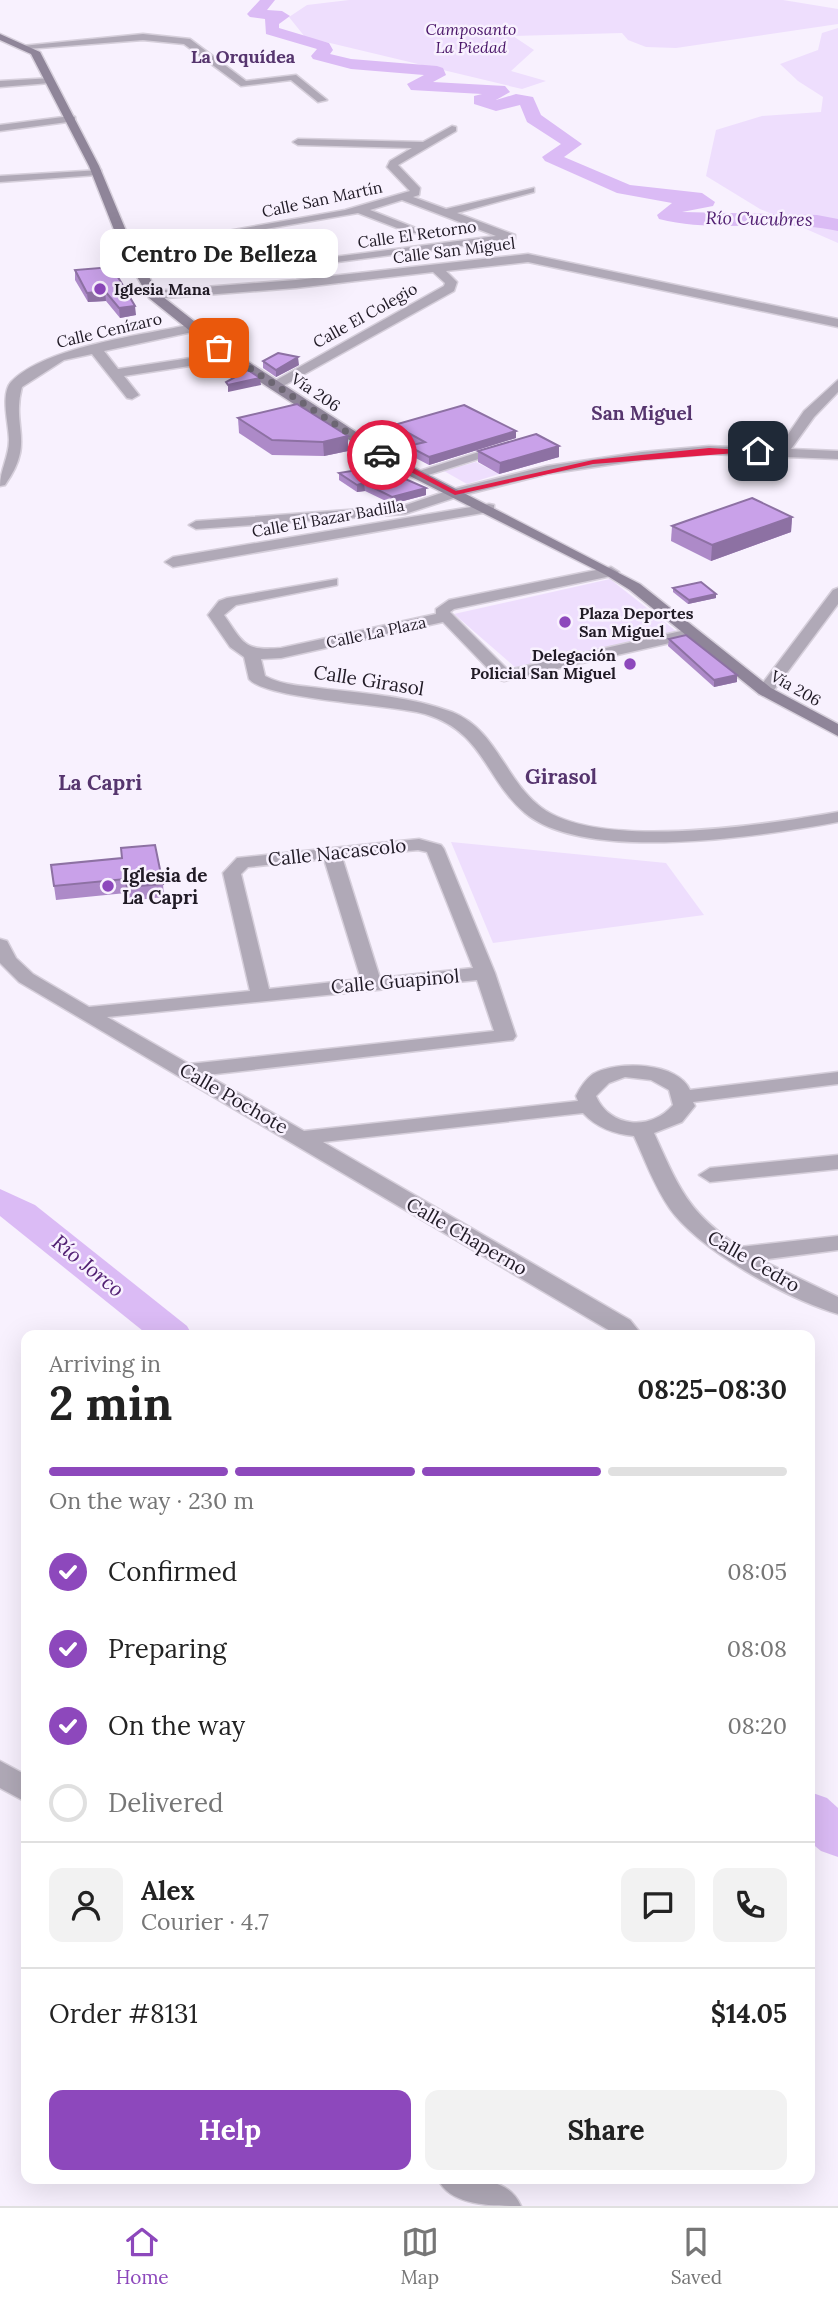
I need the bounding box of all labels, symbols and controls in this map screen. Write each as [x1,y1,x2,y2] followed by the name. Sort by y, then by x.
[426,19,516,57] park label: Camposanto La Piedad
[191,45,296,68] district label: La Orquídea
[260,176,384,222] street label: Calle San Martín
[705,206,813,231] water label: Río Cucubres
[356,216,478,252] street label: Calle El Retorno
[100,229,338,278] callout: Centro De Belleza
[392,233,516,267] street label: Calle San Miguel
[121,239,317,268] text: Centro De Belleza
[309,278,421,352] street label: Calle El Colegio
[114,279,211,299] place label: Iglesia Mana
[92,281,108,297] marker: Iglesia Mana
[54,308,164,352] street label: Calle Cenízaro
[189,318,249,378] pin
[200,329,238,367] icon: bag
[287,368,344,416] street label: Vía 206
[591,401,693,425] district label: San Miguel
[347,420,417,490] courier
[728,421,788,481] pin
[739,432,777,470] icon: home
[363,436,401,474] icon: car
[250,495,406,541] street label: Calle El Bazar Badilla
[579,603,694,641] place label: Plaza Deportes San Miguel
[324,612,428,652] street label: Calle La Plaza
[557,614,573,630] marker: Plaza Deportes San Miguel
[470,645,616,683] place label: Delegación Policial San Miguel
[622,656,638,672] marker: Delegación Policial San Miguel
[312,659,426,701] street label: Calle Girasol
[766,665,825,710] street label: Vía 206
[525,763,597,790] district label: Girasol
[58,769,142,796] district label: La Capri
[267,833,407,871] street label: Calle Nacascolo
[122,863,208,909] place label: Iglesia de La Capri
[100,878,116,894] marker: Iglesia de La Capri
[330,963,460,999] street label: Calle Guapinol
[175,1057,293,1139] street label: Calle Pochote
[402,1192,532,1280] street label: Calle Chaperno
[703,1225,805,1297] street label: Calle Cedro
[47,1228,130,1303] water label: Río Jorco
[49,1349,161,1378] text: Arriving in
[638,1373,787,1406] text: 08:25–08:30
[49,1374,172,1433] text: 2 min
[49,1486,254,1515] text: On the way · 230 m
[49,1553,87,1591] icon: check
[108,1555,237,1588] text: Confirmed
[727,1557,787,1586] text: 08:05
[49,1630,87,1668] icon: check
[108,1632,227,1665] text: Preparing
[727,1634,787,1663] text: 08:08
[49,1707,87,1745] icon: check
[108,1709,245,1742] text: On the way
[727,1711,787,1740] text: 08:20
[108,1786,224,1819] text: Delivered
[49,1868,123,1942] button: person
[621,1868,695,1942] button: chat
[713,1868,787,1942] button: phone
[141,1874,195,1907] text: Alex
[141,1907,269,1936] text: Courier · 4.7
[49,1997,198,2030] text: Order #8131
[711,1997,787,2030] text: $14.05
[49,2090,411,2170] button: Help
[425,2090,787,2170] button: Share
[116,2223,169,2289] tab: Home
[400,2223,439,2289] tab: Map
[671,2223,722,2289] tab: Saved

